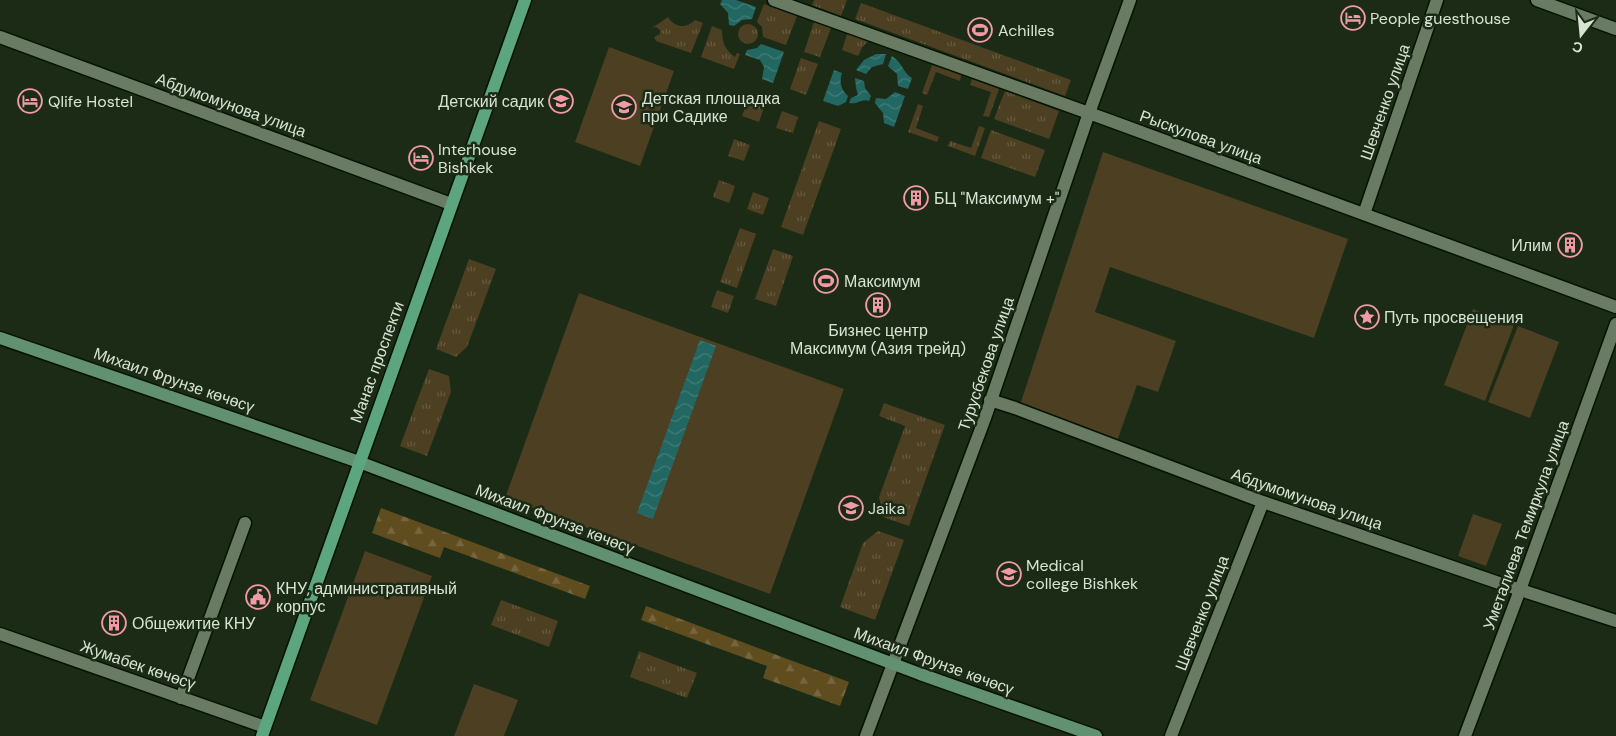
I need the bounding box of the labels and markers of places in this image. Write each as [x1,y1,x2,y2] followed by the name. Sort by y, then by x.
[1340,5,1366,31] hotel icon: People guesthouse
[1370,8,1510,29] place label: People guesthouse
[967,17,993,43] sports icon: Achilles
[998,20,1055,41] place label: Achilles
[17,88,43,114] hotel icon: Qlife Hostel
[548,88,574,114] school or university icon: Детский садик
[642,88,780,127] place label: Детская площадка при Садике
[48,91,133,112] place label: Qlife Hostel
[438,91,545,112] place label: Детский садик
[611,94,637,120] school or university icon: Детская площадка при Садике
[438,139,517,178] place label: Interhouse Bishkek
[408,145,434,171] hotel icon: Interhouse Bishkek
[903,185,929,211] building icon: БЦ "Максимум +"
[934,188,1060,209] place label: БЦ "Максимум +"
[1557,232,1583,258] building icon: Илим
[1511,235,1552,256] place label: Илим
[813,268,839,294] sports icon: Максимум
[844,271,921,292] place label: Максимум
[865,292,891,318] building icon: Бизнес центр Максимум (Азия трейд)
[1354,304,1380,330] place icon: Путь просвещения
[1384,307,1523,328] place label: Путь просвещения
[790,320,966,359] place label: Бизнес центр Максимум (Азия трейд)
[838,495,864,521] school or university icon: Jaika
[868,498,905,519] place label: Jaika
[1026,555,1138,594] place label: Medical college Bishkek
[996,561,1022,587] school or university icon: Medical college Bishkek
[276,578,457,617] place label: КНУ, административный корпус
[245,584,271,610] public building icon: КНУ, административный корпус
[101,610,127,636] building icon: Общежитие КНУ
[132,613,256,634] place label: Общежитие КНУ

